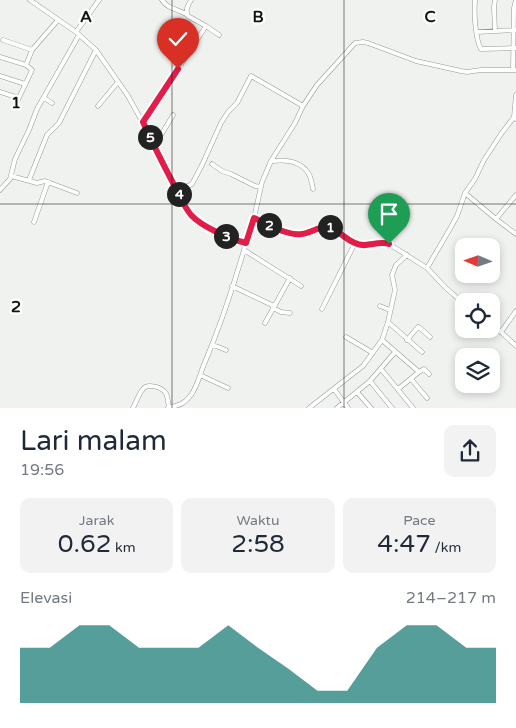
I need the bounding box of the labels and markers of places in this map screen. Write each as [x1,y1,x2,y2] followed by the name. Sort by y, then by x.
[157,18,199,69] pin
[138,124,162,150] pin: 5
[166,182,192,206] pin: 4
[368,193,410,244] pin
[256,212,282,238] pin: 2
[318,214,342,240] pin: 1
[214,224,238,248] pin: 3

